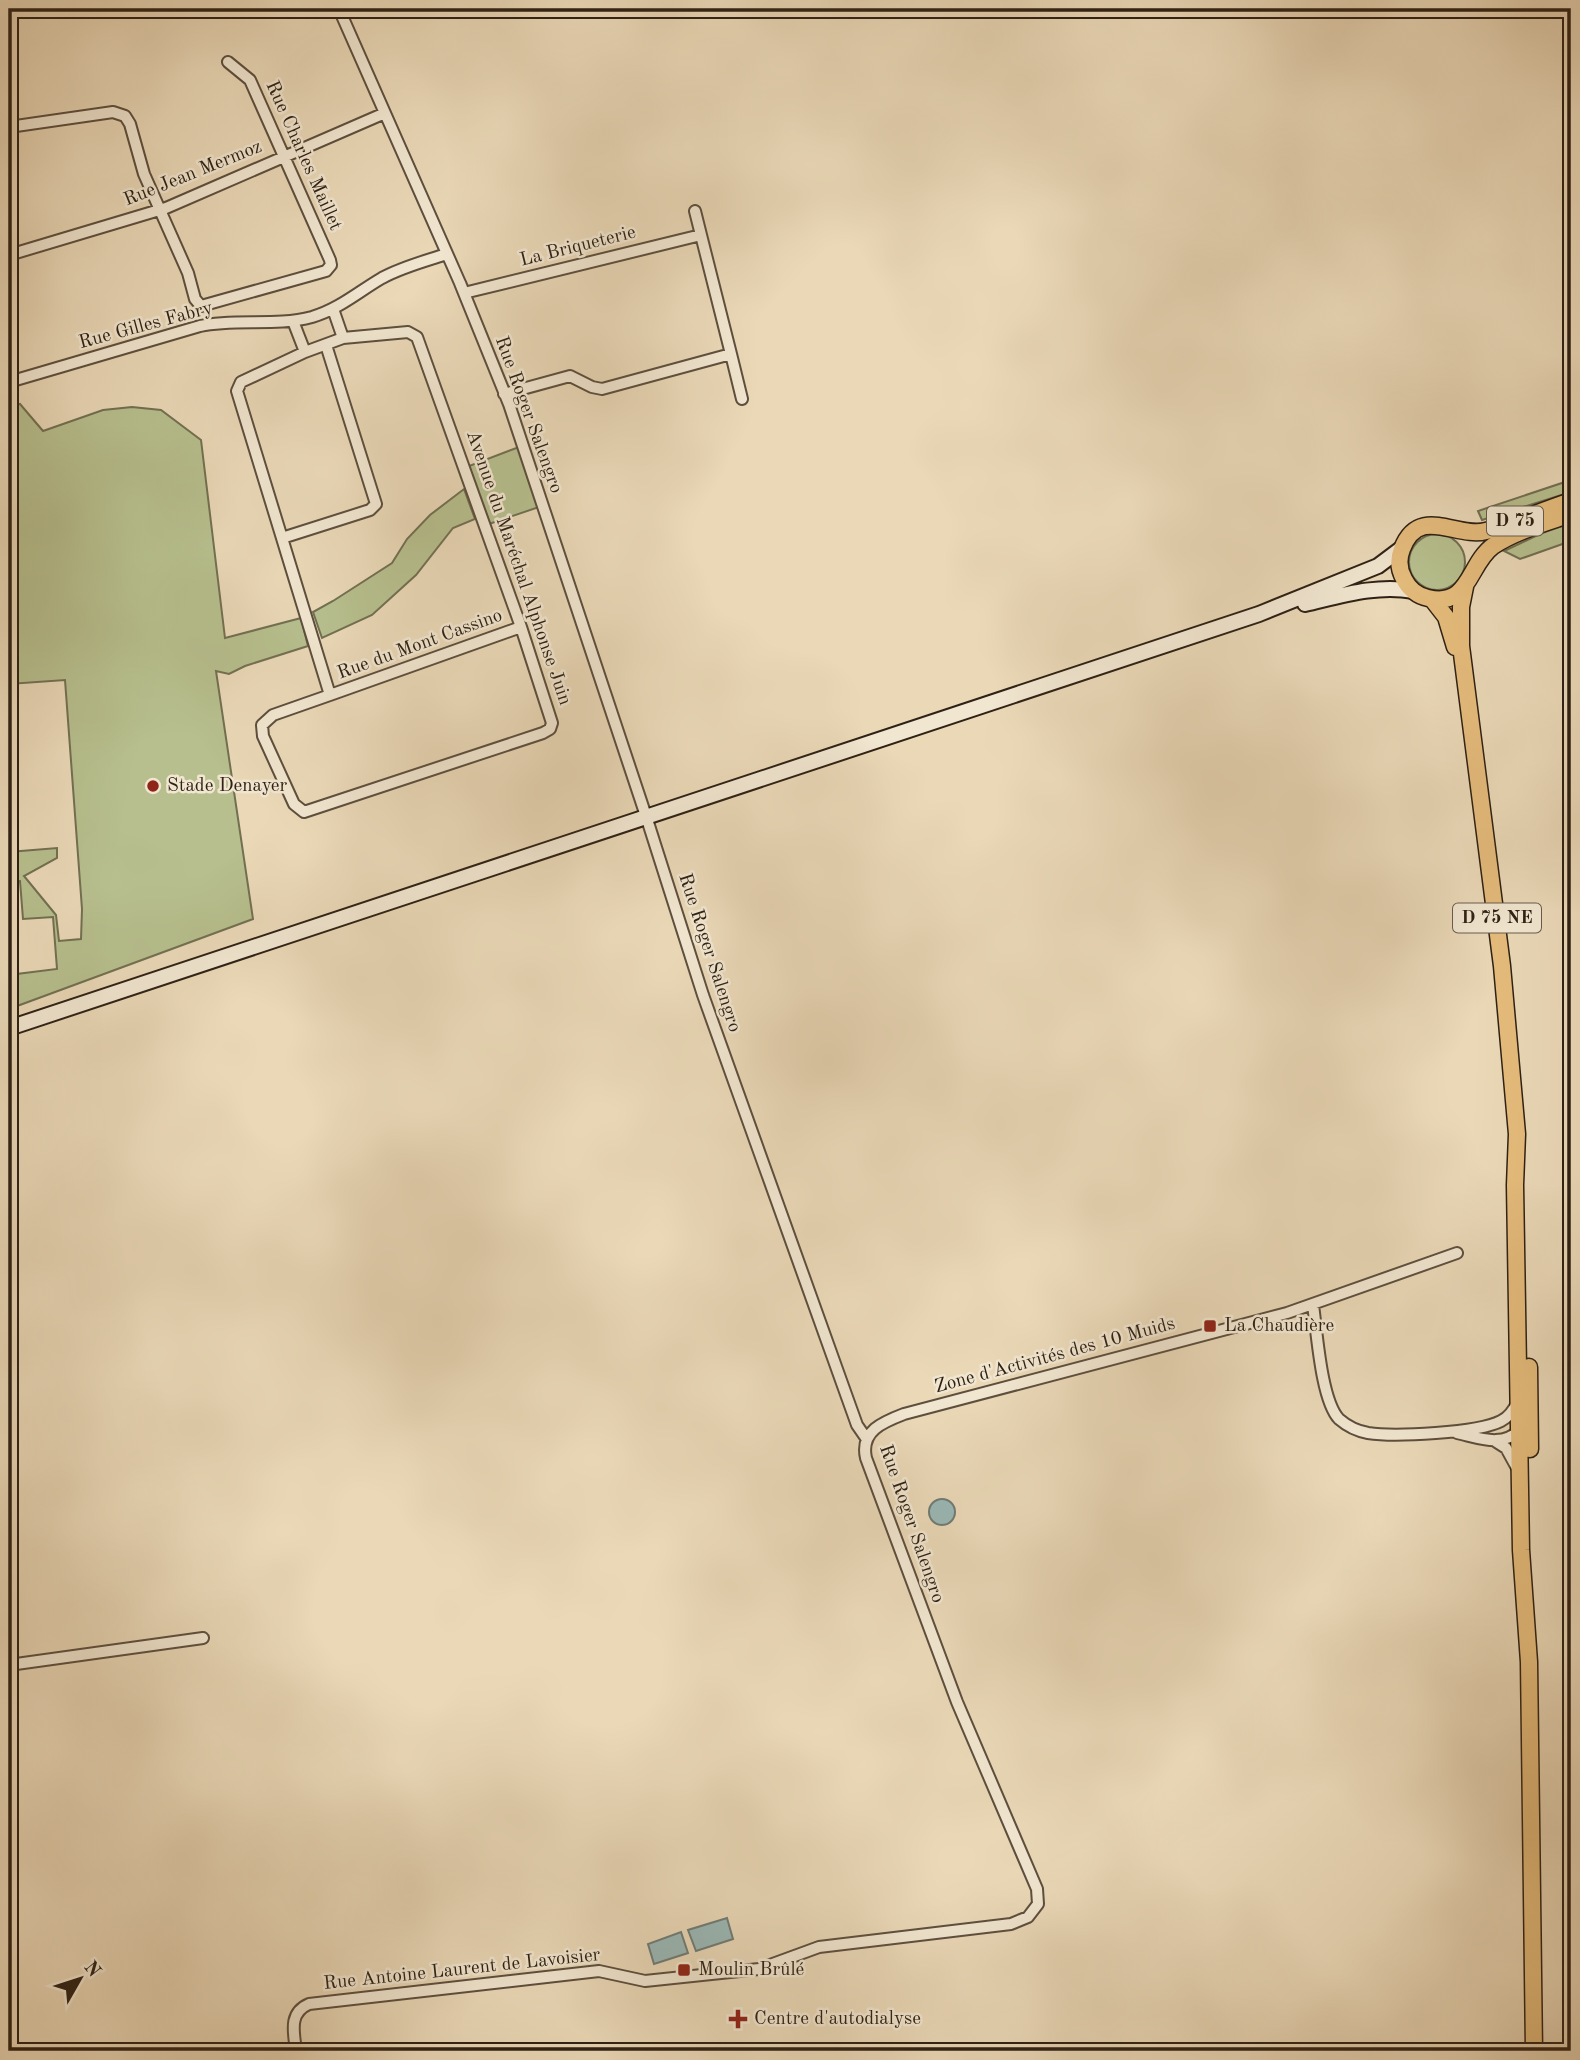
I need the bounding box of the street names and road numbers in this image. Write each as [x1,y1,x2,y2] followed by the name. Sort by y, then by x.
[261,78,345,234] street label: Rue Charles Maillet
[121,138,265,210] street label: Rue Jean Mermoz
[518,223,638,271] street label: La Briqueterie
[77,299,215,353] street label: Rue Gilles Fabry
[491,334,565,496] street label: Rue Roger Salengro
[462,428,574,708] street label: Avenue du Maréchal Alphonse Juin
[1487,506,1543,536] road number: D 75
[335,606,505,684] street label: Rue du Mont Cassino
[674,871,744,1035] street label: Rue Roger Salengro
[1453,903,1541,932] road number: D 75 NE
[933,1315,1177,1397] street label: Zone d'Activités des 10 Muids
[875,1443,947,1605] street label: Rue Roger Salengro
[323,1946,602,1994] street label: Rue Antoine Laurent de Lavoisier

